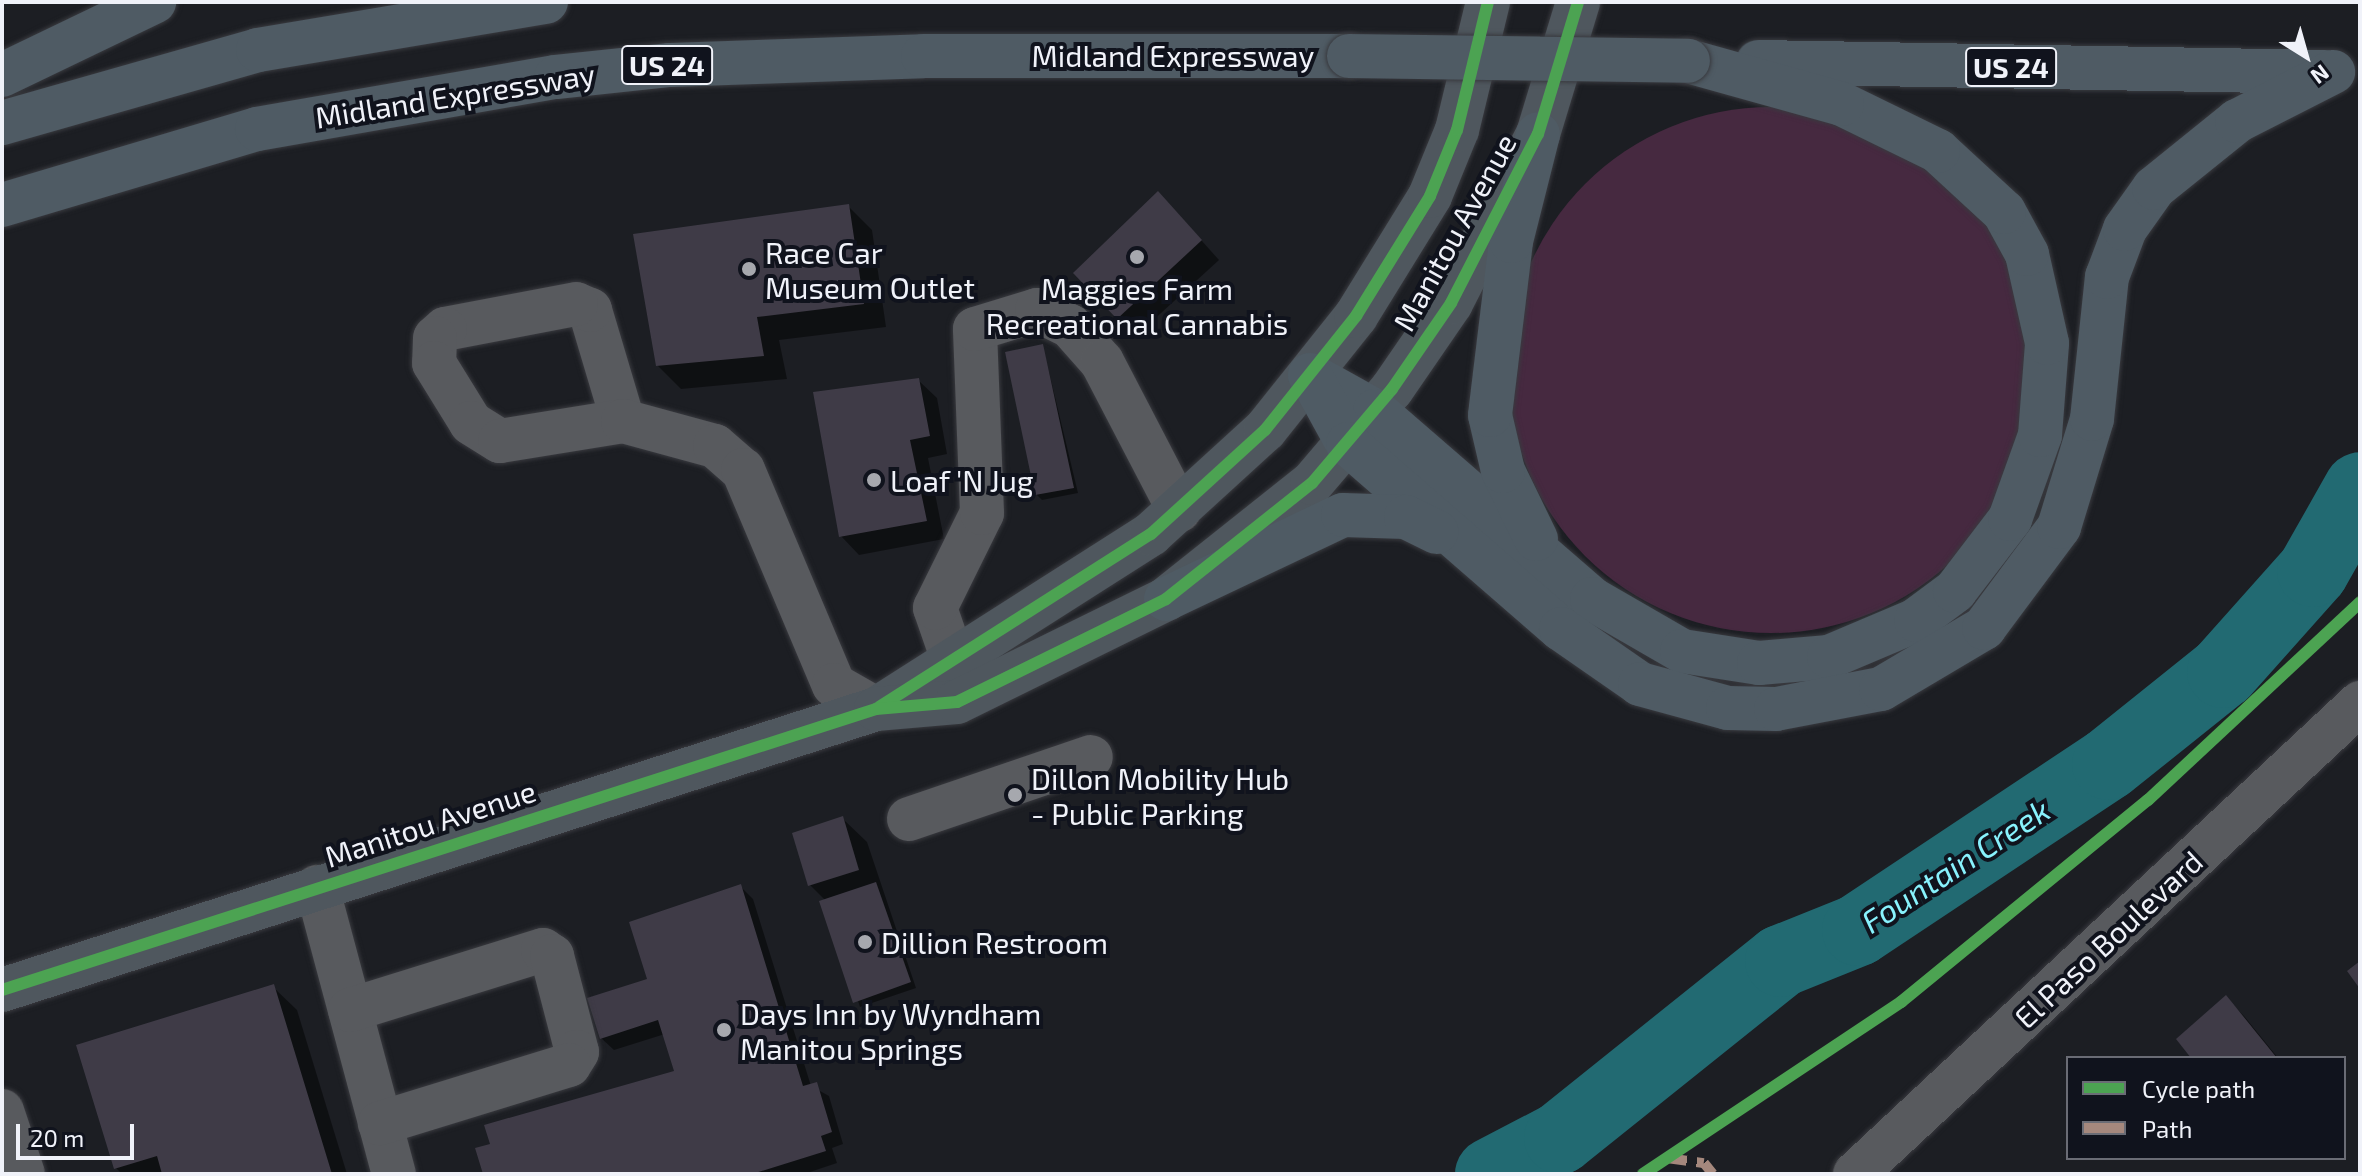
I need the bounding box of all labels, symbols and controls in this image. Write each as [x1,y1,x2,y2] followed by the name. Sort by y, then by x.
[2266,16,2346,96] north arrow
[1032,37,1314,73] street label: Midland Expressway
[621,41,713,89] road number: US 24
[1965,43,2057,91] road number: US 24
[312,55,598,135] street label: Midland Expressway
[2306,60,2335,90] text: N
[1385,127,1523,337] street label: Manitou Avenue
[765,234,975,304] place label: Race Car Museum Outlet
[1128,248,1146,266] marker: Maggies Farm Recreational Cannabis
[740,260,758,278] marker: Race Car Museum Outlet
[985,270,1289,340] place label: Maggies Farm Recreational Cannabis
[890,462,1035,498] place label: Loaf 'N Jug
[865,471,883,489] marker: Loaf 'N Jug
[1031,760,1290,830] place label: Dillon Mobility Hub - Public Parking
[320,772,540,874] street label: Manitou Avenue
[1006,786,1024,804] marker: Dillon Mobility Hub - Public Parking
[1854,790,2056,940] water label: Fountain Creek
[2006,843,2210,1035] street label: El Paso Boulevard
[881,924,1108,960] place label: Dillion Restroom
[856,933,874,951] marker: Dillion Restroom
[740,995,1042,1066] place label: Days Inn by Wyndham Manitou Springs
[715,1021,733,1039] marker: Days Inn by Wyndham Manitou Springs
[2066,1056,2346,1160] legend
[2142,1074,2255,1103] text: Cycle path
[20,1108,138,1158] scale bar
[2142,1114,2192,1143] text: Path
[30,1123,84,1152] text: 20 m

